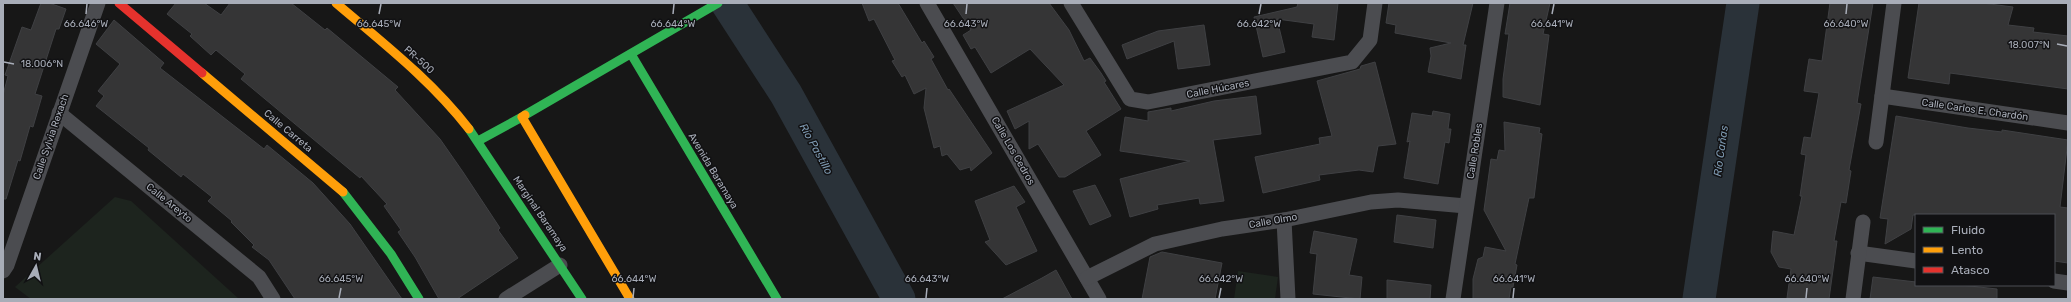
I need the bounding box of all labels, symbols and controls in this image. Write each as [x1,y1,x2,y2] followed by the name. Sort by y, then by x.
[64,18,108,30] text: 66.646°W
[357,18,401,30] text: 66.645°W
[651,18,695,30] text: 66.644°W
[944,18,988,30] text: 66.643°W
[1237,18,1281,30] text: 66.642°W
[1531,18,1573,30] text: 66.641°W
[1824,18,1868,30] text: 66.640°W
[2008,39,2050,51] text: 18.007°N
[402,43,436,77] street label: PR-500
[21,58,63,70] text: 18.006°N
[1186,77,1250,101] street label: Calle Húcares
[31,93,71,181] street label: Calle Sylvia Rexach
[1921,97,2029,123] street label: Calle Carlos E. Chardón
[261,107,315,155] street label: Calle Carreta
[989,115,1037,187] street label: Calle Los Cedros
[797,121,835,177] water label: Río Pastillo
[1465,122,1485,180] street label: Calle Robles
[1711,124,1731,177] water label: Río Cañas
[686,131,740,211] street label: Avenida Baramaya
[510,174,570,254] street label: Marginal Baramaya
[144,181,195,225] street label: Calle Areyto
[1248,211,1298,231] street label: Calle Olmo
[1915,214,2055,286] legend
[1951,223,1985,237] text: Fluido
[1951,243,1983,257] text: Lento
[16,246,56,286] north arrow
[32,250,42,264] text: N
[1951,263,1990,277] text: Atasco
[319,273,363,285] text: 66.645°W
[612,273,656,285] text: 66.644°W
[905,273,949,285] text: 66.643°W
[1199,273,1243,285] text: 66.642°W
[1493,273,1535,285] text: 66.641°W
[1785,273,1829,285] text: 66.640°W

